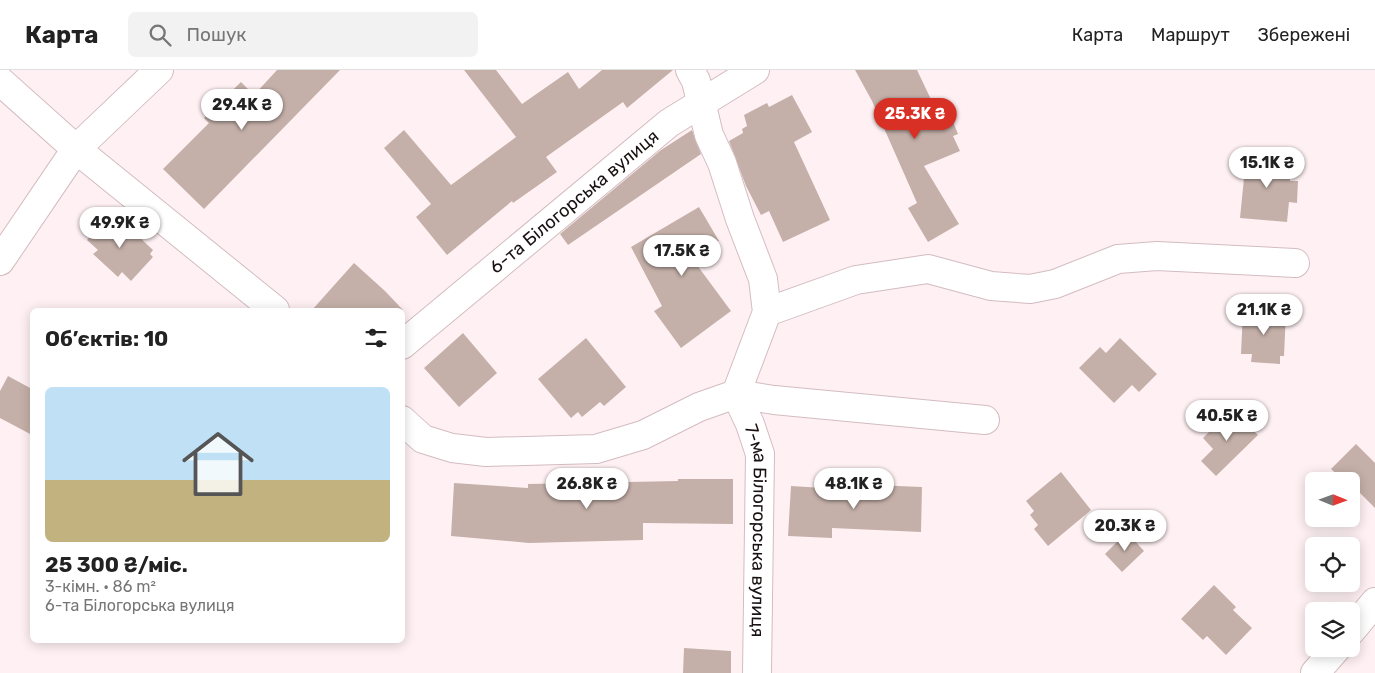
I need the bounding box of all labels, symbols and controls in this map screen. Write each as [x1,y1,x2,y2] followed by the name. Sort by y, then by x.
[128,12,478,57] search box
[25,21,98,49] text: Карта
[146,21,174,49] icon: search
[186,23,246,46] text: Пошук
[1072,24,1123,46] text: Карта
[1151,24,1230,46] text: Маршрут
[1258,24,1350,46] text: Збережені
[196,88,288,131] pin: 29.4K ₴
[212,95,272,114] text: 29.4K ₴
[869,98,961,140] pin: 25.3K ₴
[885,104,945,123] text: 25.3K ₴
[485,125,663,278] street label: 6-та Білогорська вулиця
[1221,146,1313,189] pin: 15.1K ₴
[1240,153,1294,172] text: 15.1K ₴
[74,206,166,249] pin: 49.9K ₴
[90,213,150,232] text: 49.9K ₴
[636,234,728,277] pin: 17.5K ₴
[654,241,710,260] text: 17.5K ₴
[1218,294,1310,336] pin: 21.1K ₴
[1237,300,1291,319] text: 21.1K ₴
[362,324,390,352] icon: filters
[45,326,168,351] text: Об’єктів: 10
[1181,400,1273,442] pin: 40.5K ₴
[1196,406,1258,425] text: 40.5K ₴
[173,419,263,509] icon: home
[740,421,771,637] street label: 7-ма Білогорська вулиця
[541,468,633,510] pin: 26.8K ₴
[808,468,900,510] pin: 48.1K ₴
[1305,472,1360,528] north arrow
[1305,472,1360,657] map controls
[557,474,617,493] text: 26.8K ₴
[825,474,883,493] text: 48.1K ₴
[1079,510,1171,552] pin: 20.3K ₴
[1094,516,1156,535] text: 20.3K ₴
[1305,537,1360,592] button: locate
[45,552,188,577] text: 25 300 ₴/міс.
[45,577,156,596] text: 3-кімн. · 86 m²
[45,596,234,615] text: 6-та Білогорська вулиця
[1305,602,1360,657] button: layers

